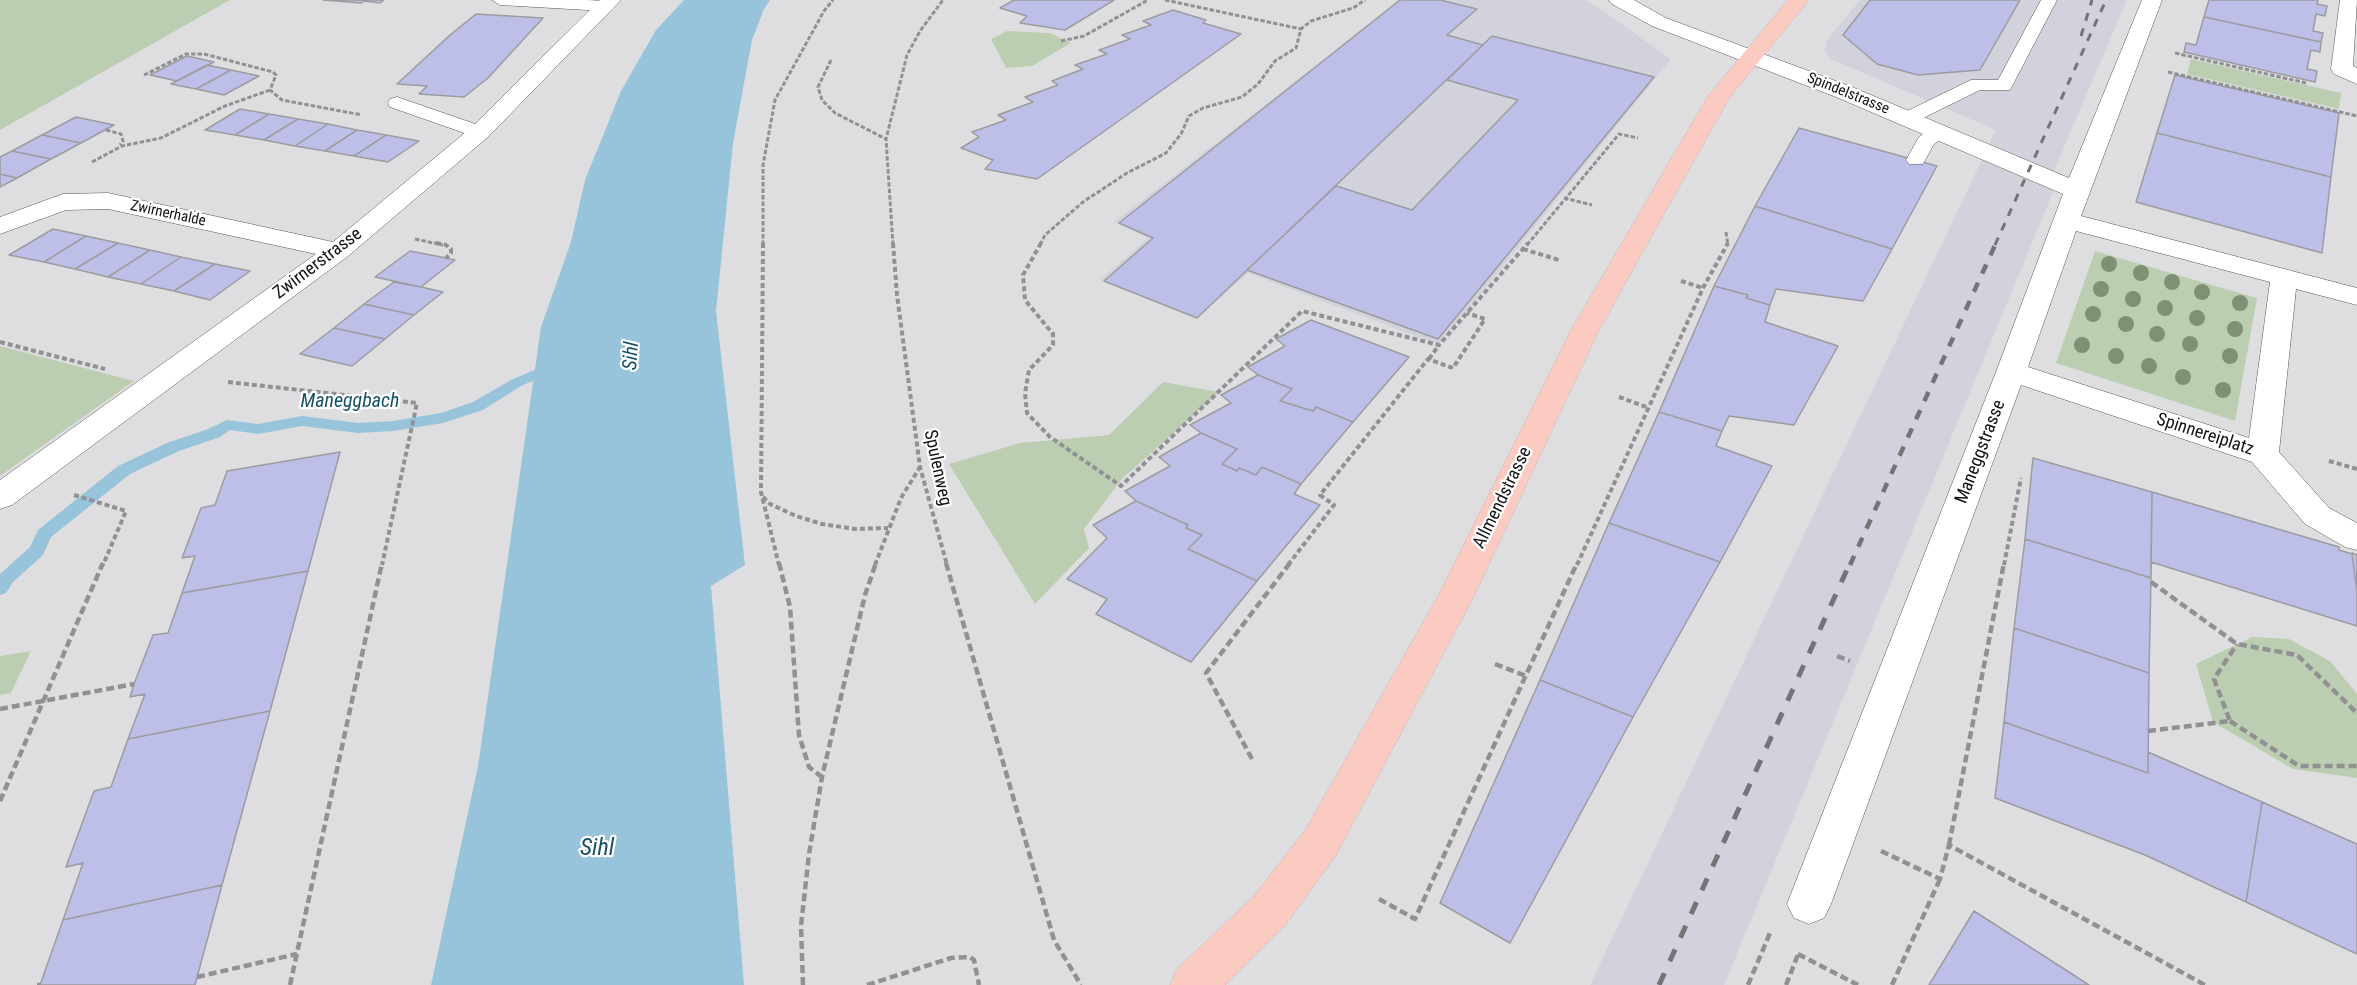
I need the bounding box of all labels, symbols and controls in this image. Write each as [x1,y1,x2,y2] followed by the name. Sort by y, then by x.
[1804,69,1892,119] street label: Spindelstrasse
[129,197,207,231] street label: Zwirnerhalde
[269,224,367,304] street label: Zwirnerstrasse
[619,341,645,371] water label: Sihl
[301,390,399,414] water label: Maneggbach
[1951,397,2011,507] street label: Maneggstrasse
[2154,409,2256,461] street label: Spinnereiplatz
[918,428,956,508] street label: Spulenweg
[1469,444,1537,552] street label: Allmendstrasse
[580,835,614,863] water label: Sihl

